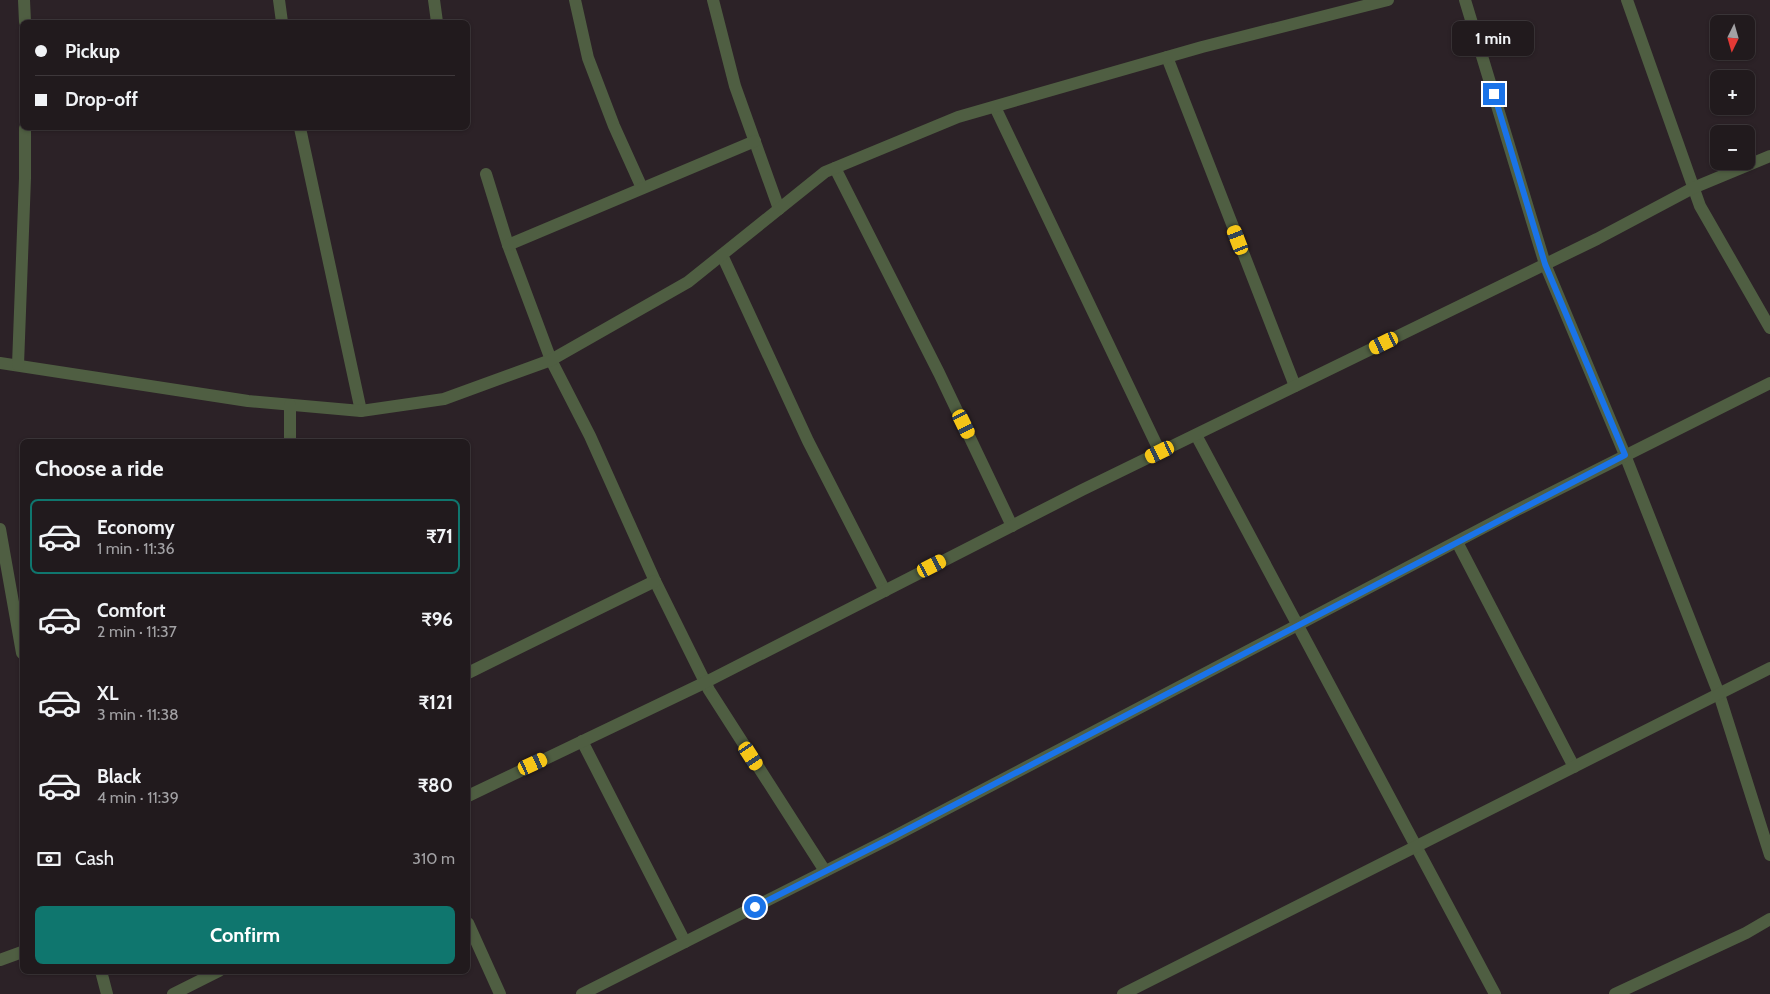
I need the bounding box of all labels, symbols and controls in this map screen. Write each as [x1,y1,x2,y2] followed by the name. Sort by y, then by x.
[1710,15,1755,60] north arrow
[1710,15,1755,170] map controls
[1453,22,1535,56] callout: 1 min
[1475,29,1511,48] text: 1 min
[65,40,120,63] text: Pickup
[1710,70,1755,115] button: +
[1483,83,1505,105] route end
[65,88,138,111] text: Drop-off
[1710,125,1755,170] button: −
[1225,223,1250,257] car
[1367,330,1400,356] car
[950,407,977,441] car
[1143,439,1176,465] car
[35,455,164,482] text: Choose a ride
[37,514,82,559] icon: car
[97,516,175,539] text: Economy
[426,525,453,548] text: ₹71
[97,539,175,558] text: 1 min · 11:36
[915,553,948,579] car
[37,597,82,642] icon: car
[97,599,166,622] text: Comfort
[421,608,453,631] text: ₹96
[97,622,177,641] text: 2 min · 11:37
[37,680,82,725] icon: car
[97,682,118,705] text: XL
[419,691,453,714] text: ₹121
[97,705,179,724] text: 3 min · 11:38
[736,739,765,773] car
[516,751,549,777] car
[37,763,82,808] icon: car
[97,765,141,788] text: Black
[418,774,453,797] text: ₹80
[97,788,179,807] text: 4 min · 11:39
[35,845,63,873] icon: cash
[75,847,114,870] text: Cash
[412,849,455,868] text: 310 m
[744,896,766,918] route start
[35,906,455,964] button: Confirm

